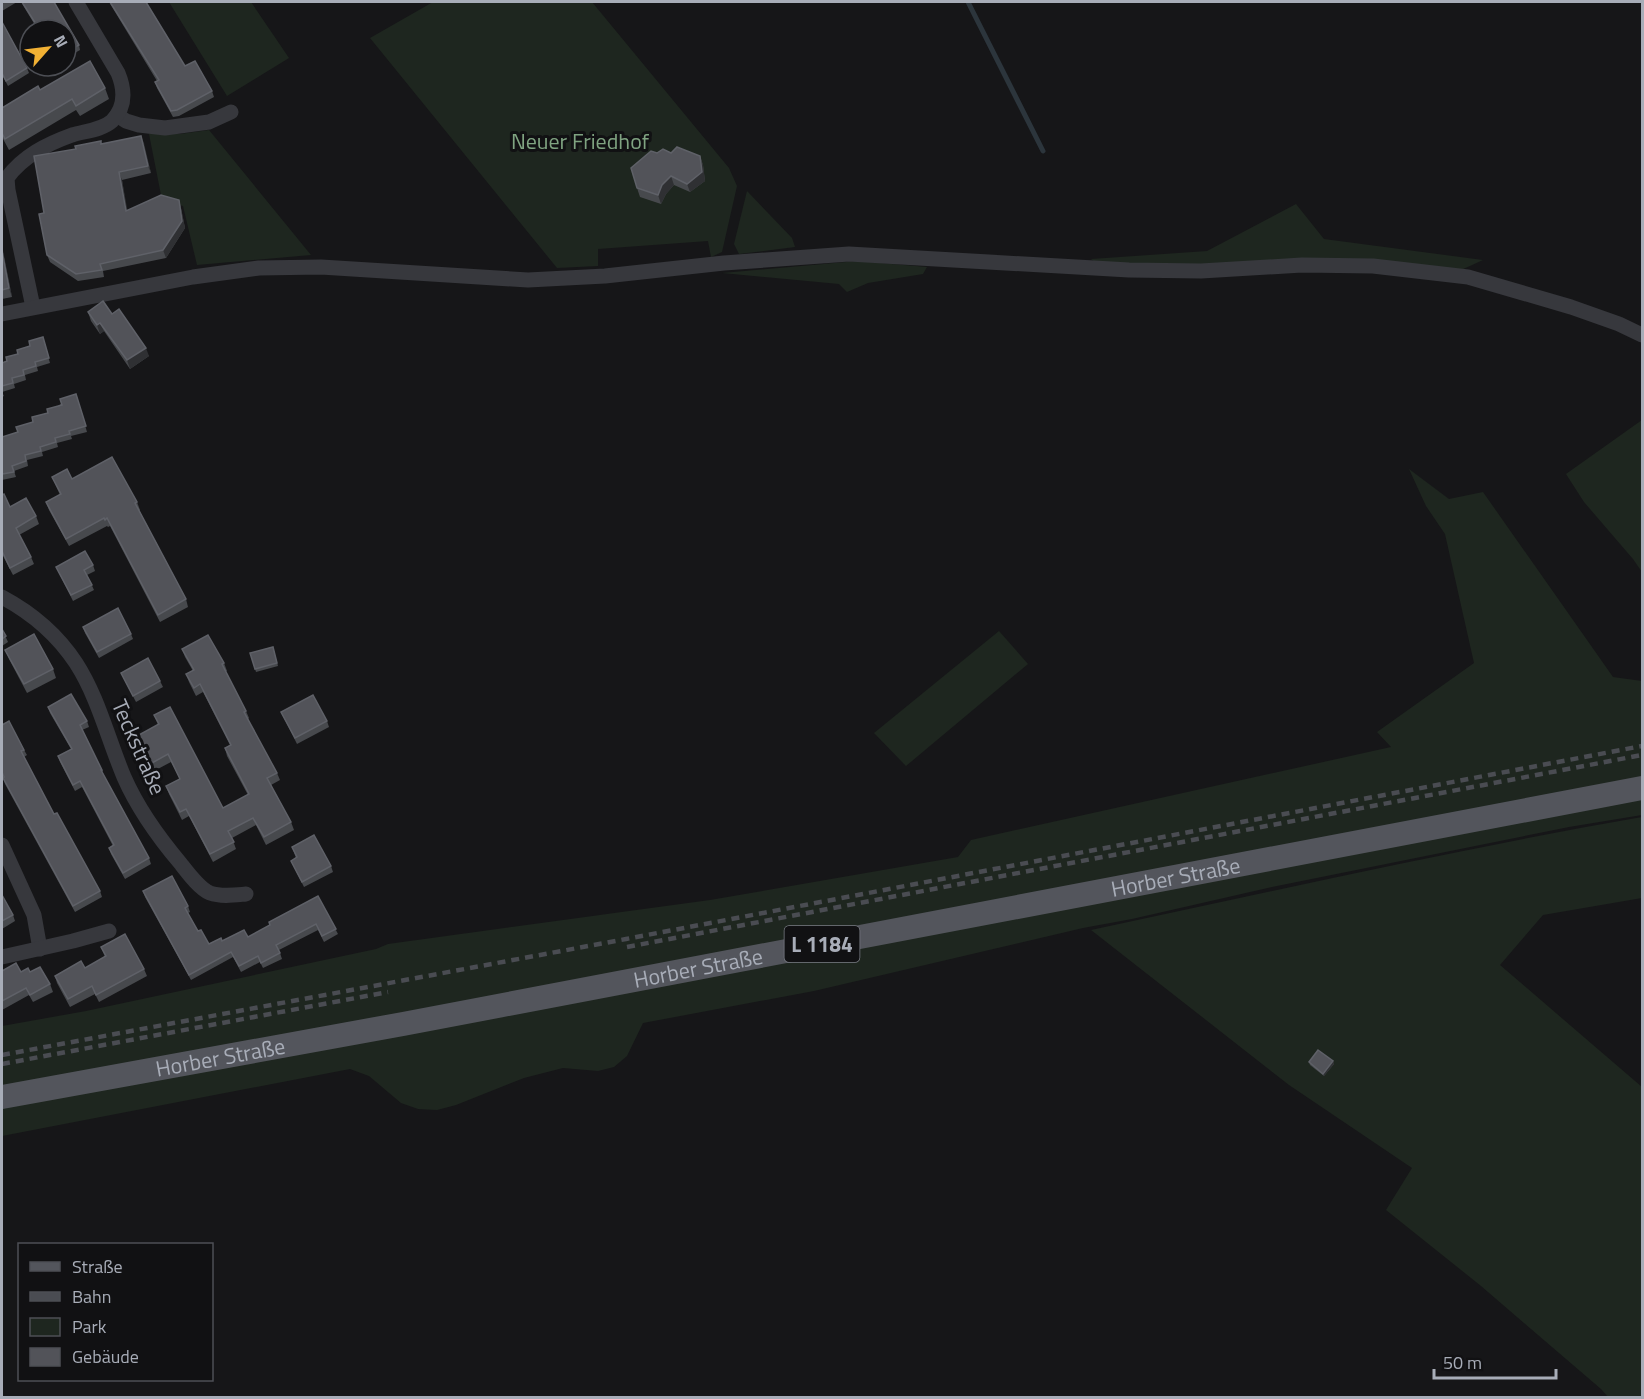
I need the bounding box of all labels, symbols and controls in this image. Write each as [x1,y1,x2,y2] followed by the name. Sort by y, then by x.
[18,18,78,78] north arrow
[48,30,74,51] text: N
[511,124,650,158] park label: Neuer Friedhof
[103,694,175,800] street label: Teckstraße
[1108,848,1243,906] street label: Horber Straße
[784,926,860,962] road number: L 1184
[631,939,766,997] street label: Horber Straße
[153,1029,288,1086] street label: Horber Straße
[18,1243,213,1381] legend
[72,1253,123,1280] text: Straße
[72,1283,111,1310] text: Bahn
[72,1313,107,1340] text: Park
[1434,1342,1556,1380] scale bar
[72,1343,139,1370] text: Gebäude
[1443,1349,1482,1376] text: 50 m

